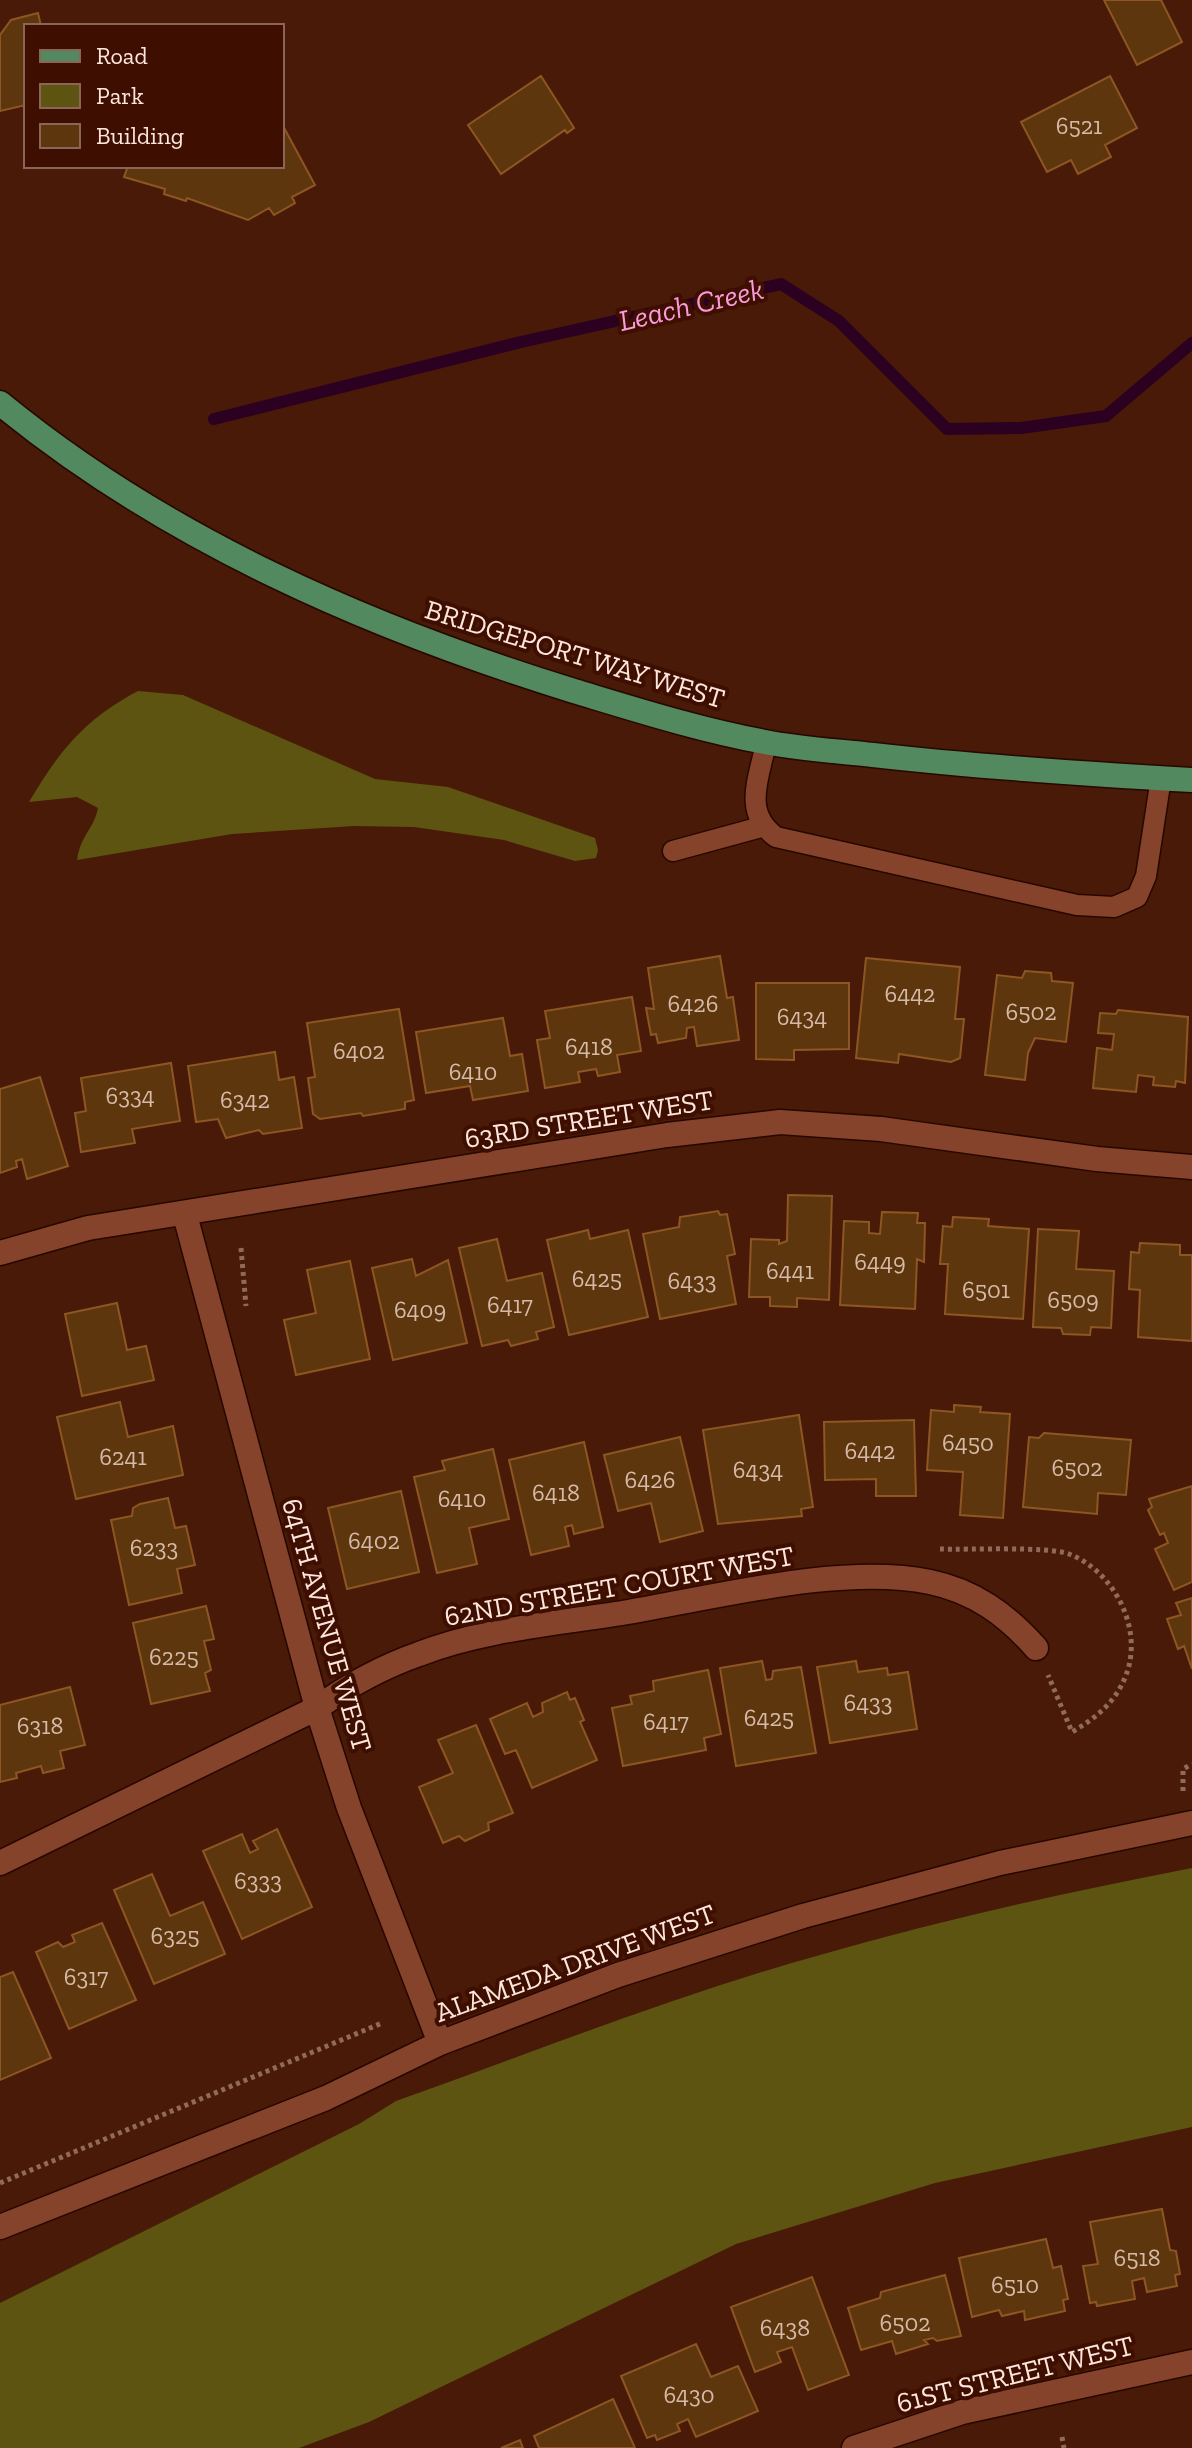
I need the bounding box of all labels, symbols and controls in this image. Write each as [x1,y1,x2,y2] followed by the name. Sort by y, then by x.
[24,24,284,168] legend
[96,41,148,70] text: Road
[96,81,144,110] text: Park
[1056,111,1102,140] house number: 6521
[96,121,184,150] text: Building
[615,271,767,339] water label: Leach Creek
[421,593,729,715] street label: BRIDGEPORT WAY WEST
[885,979,935,1008] house number: 6442
[668,989,718,1018] house number: 6426
[1005,997,1057,1026] house number: 6502
[777,1002,827,1031] house number: 6434
[565,1032,613,1061] house number: 6418
[333,1036,385,1065] house number: 6402
[449,1057,497,1086] house number: 6410
[105,1081,155,1110] house number: 6334
[462,1083,716,1155] street label: 63RD STREET WEST
[220,1085,270,1114] house number: 6342
[854,1247,906,1276] house number: 6449
[766,1256,814,1285] house number: 6441
[572,1264,622,1293] house number: 6425
[667,1266,717,1295] house number: 6433
[962,1275,1010,1304] house number: 6501
[1047,1285,1099,1314] house number: 6509
[487,1290,533,1319] house number: 6417
[394,1295,446,1324] house number: 6409
[942,1428,994,1457] house number: 6450
[845,1436,895,1465] house number: 6442
[99,1442,147,1471] house number: 6241
[1051,1453,1103,1482] house number: 6502
[733,1455,783,1484] house number: 6434
[625,1465,675,1494] house number: 6426
[532,1478,580,1507] house number: 6418
[438,1484,486,1513] house number: 6410
[275,1495,379,1755] street label: 64TH AVENUE WEST
[348,1526,400,1555] house number: 6402
[130,1533,178,1562] house number: 6233
[442,1539,796,1633] street label: 62ND STREET COURT WEST
[149,1642,199,1671] house number: 6225
[843,1688,893,1717] house number: 6433
[744,1703,794,1732] house number: 6425
[643,1707,689,1736] house number: 6417
[17,1711,63,1740] house number: 6318
[234,1866,282,1895] house number: 6333
[430,1897,720,2029] street label: ALAMEDA DRIVE WEST
[150,1921,200,1950] house number: 6325
[64,1962,108,1991] house number: 6317
[1113,2243,1161,2272] house number: 6518
[991,2270,1039,2299] house number: 6510
[879,2308,931,2337] house number: 6502
[760,2313,810,2342] house number: 6438
[893,2329,1137,2419] street label: 61ST STREET WEST
[663,2380,715,2409] house number: 6430

